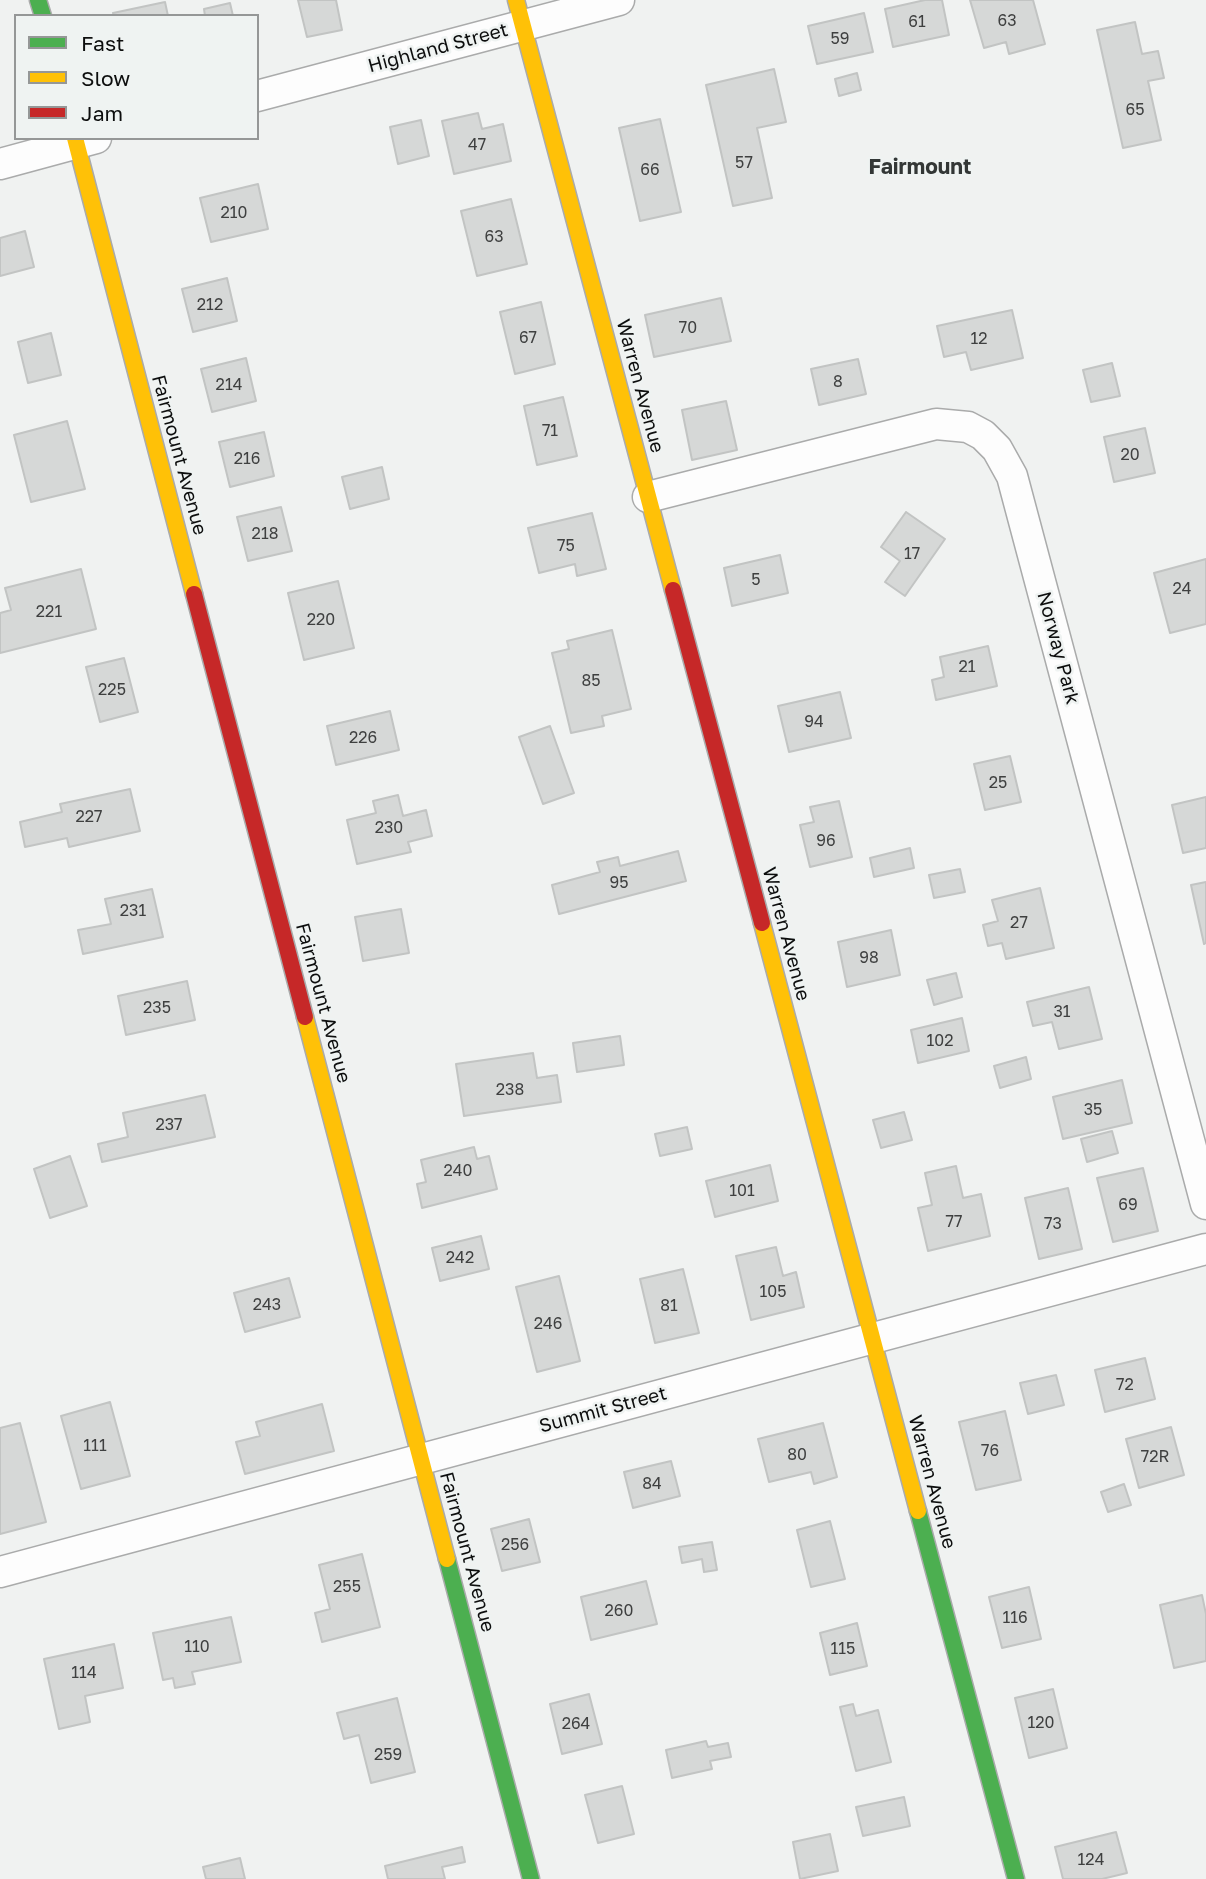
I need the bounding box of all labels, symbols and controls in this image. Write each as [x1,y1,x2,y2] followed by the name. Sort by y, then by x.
[997,11,1017,31] house number: 63
[908,12,926,32] house number: 61
[14,14,259,140] legend
[365,18,511,78] street label: Highland Street
[831,29,849,49] house number: 59
[81,30,124,56] text: Fast
[81,65,130,91] text: Slow
[81,100,123,126] text: Jam
[1126,100,1144,120] house number: 65
[468,135,486,155] house number: 47
[735,153,753,173] house number: 57
[869,154,971,180] district label: Fairmount
[640,160,660,180] house number: 66
[221,203,247,223] house number: 210
[484,227,504,247] house number: 63
[197,295,223,315] house number: 212
[611,317,669,455] street label: Warren Avenue
[679,318,697,338] house number: 70
[519,328,537,348] house number: 67
[970,329,988,349] house number: 12
[147,372,211,538] street label: Fairmount Avenue
[833,372,843,392] house number: 8
[216,375,242,395] house number: 214
[542,421,558,441] house number: 71
[1120,445,1140,465] house number: 20
[234,449,260,469] house number: 216
[252,524,278,544] house number: 218
[557,536,575,556] house number: 75
[904,544,920,564] house number: 17
[751,570,761,590] house number: 5
[1172,579,1192,599] house number: 24
[1032,589,1084,707] street label: Norway Park
[36,602,62,622] house number: 221
[307,610,335,630] house number: 220
[958,657,976,677] house number: 21
[581,671,601,691] house number: 85
[98,680,126,700] house number: 225
[804,712,824,732] house number: 94
[349,728,377,748] house number: 226
[989,773,1007,793] house number: 25
[75,807,103,827] house number: 227
[375,818,403,838] house number: 230
[816,831,836,851] house number: 96
[757,865,815,1003] street label: Warren Avenue
[610,873,628,893] house number: 95
[120,901,146,921] house number: 231
[1010,913,1028,933] house number: 27
[291,920,355,1086] street label: Fairmount Avenue
[859,948,879,968] house number: 98
[143,998,171,1018] house number: 235
[1053,1002,1071,1022] house number: 31
[927,1031,953,1051] house number: 102
[496,1080,524,1100] house number: 238
[1084,1100,1102,1120] house number: 35
[155,1115,183,1135] house number: 237
[444,1161,472,1181] house number: 240
[729,1181,755,1201] house number: 101
[1118,1195,1138,1215] house number: 69
[946,1212,962,1232] house number: 77
[1044,1214,1062,1234] house number: 73
[446,1248,474,1268] house number: 242
[760,1282,786,1302] house number: 105
[253,1295,281,1315] house number: 243
[660,1296,678,1316] house number: 81
[534,1314,562,1334] house number: 246
[1116,1375,1134,1395] house number: 72
[537,1382,669,1438] street label: Summit Street
[903,1413,961,1551] street label: Warren Avenue
[83,1436,107,1456] house number: 111
[981,1441,999,1461] house number: 76
[787,1445,807,1465] house number: 80
[1141,1447,1169,1467] house number: 72R
[435,1469,499,1635] street label: Fairmount Avenue
[642,1474,662,1494] house number: 84
[501,1535,529,1555] house number: 256
[333,1577,361,1597] house number: 255
[605,1601,633,1621] house number: 260
[1002,1608,1028,1628] house number: 116
[184,1637,210,1657] house number: 110
[831,1639,855,1659] house number: 115
[71,1663,97,1683] house number: 114
[1028,1713,1054,1733] house number: 120
[562,1714,590,1734] house number: 264
[374,1745,402,1765] house number: 259
[1078,1850,1104,1870] house number: 124

